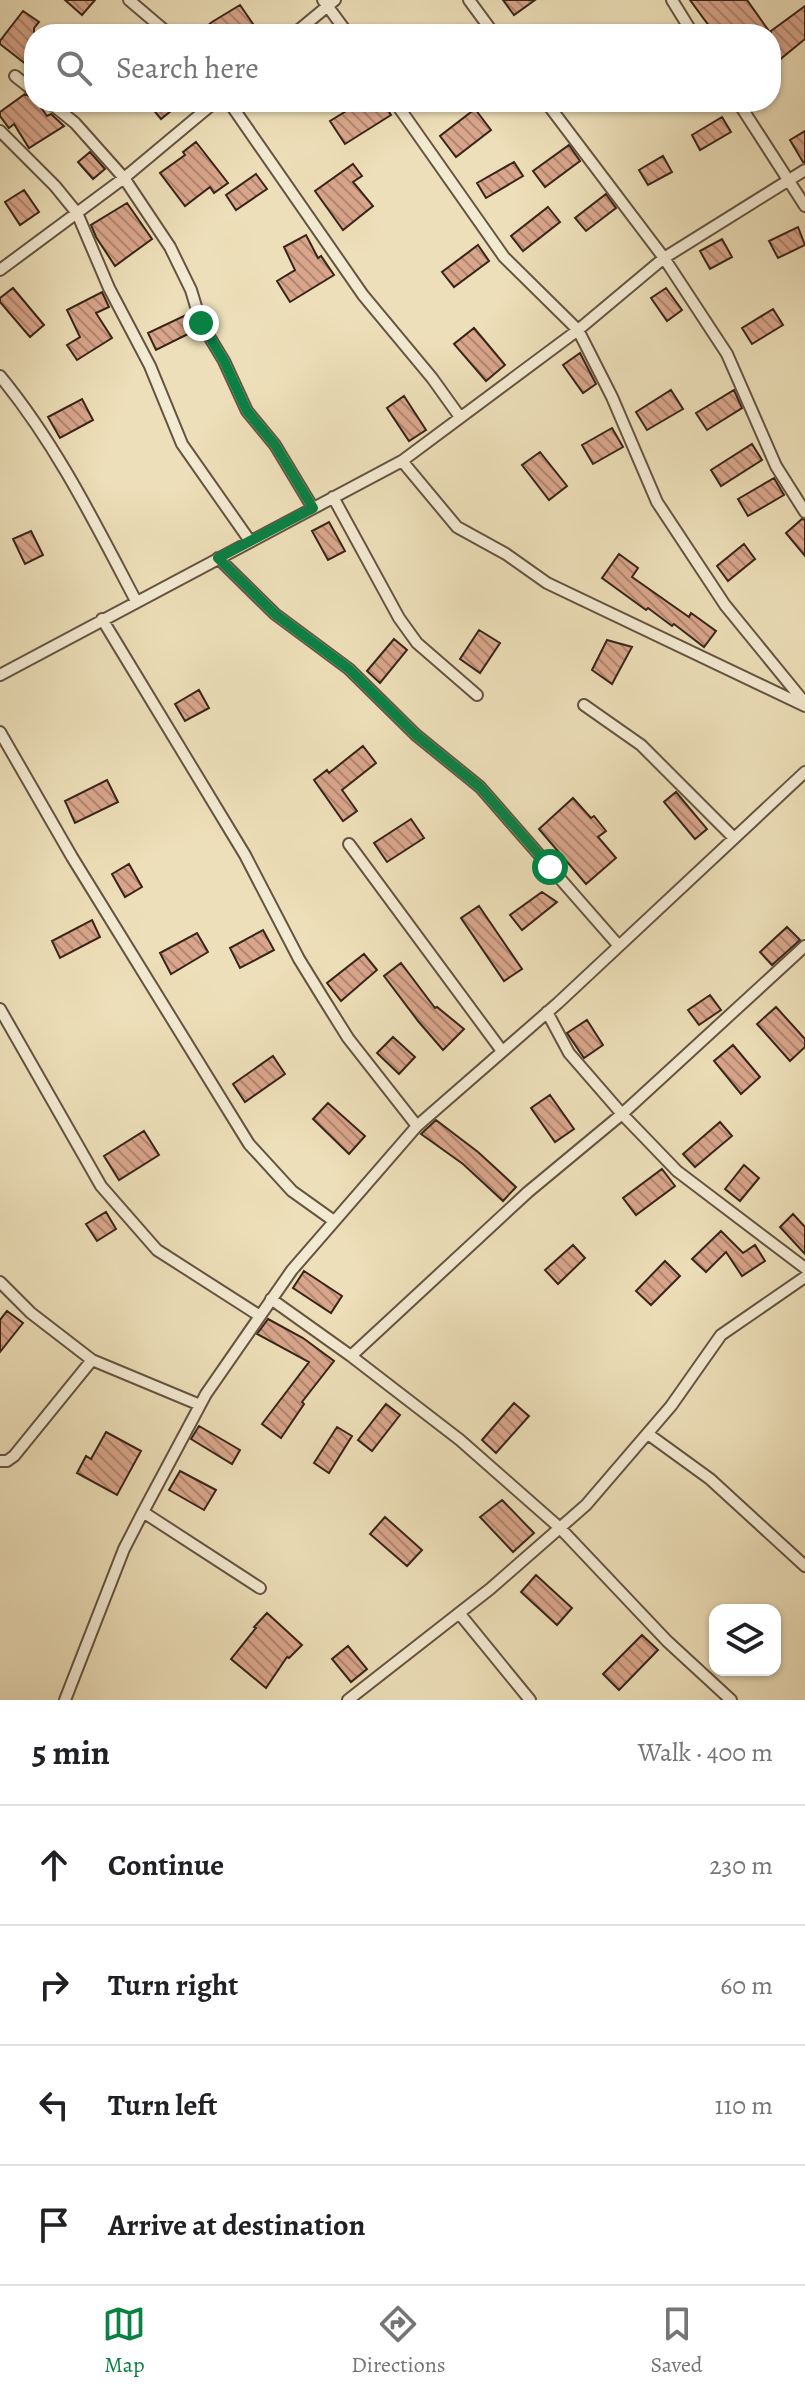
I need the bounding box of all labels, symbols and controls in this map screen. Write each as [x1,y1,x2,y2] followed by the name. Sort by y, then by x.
[24,24,781,112] search box
[52,46,96,90] icon: search
[116,48,259,88] text: Search here
[183,305,219,341] route end
[532,849,568,885] route start
[709,1604,781,1676] map controls
[709,1604,781,1676] button: layers
[32,1729,110,1776] text: 5 min
[638,1735,773,1770] text: Walk · 400 m
[32,1843,76,1887] icon: ahead
[108,1845,224,1885] text: Continue
[709,1848,773,1883] text: 230 m
[32,1963,76,2007] icon: right
[108,1965,238,2005] text: Turn right
[720,1968,773,2003] text: 60 m
[32,2083,76,2127] icon: left
[108,2085,217,2125] text: Turn left
[715,2088,773,2123] text: 110 m
[32,2203,76,2247] icon: arrive
[108,2205,365,2245] text: Arrive at destination
[102,2302,146,2380] tab: Map
[351,2302,446,2380] tab: Directions
[650,2302,703,2380] tab: Saved

